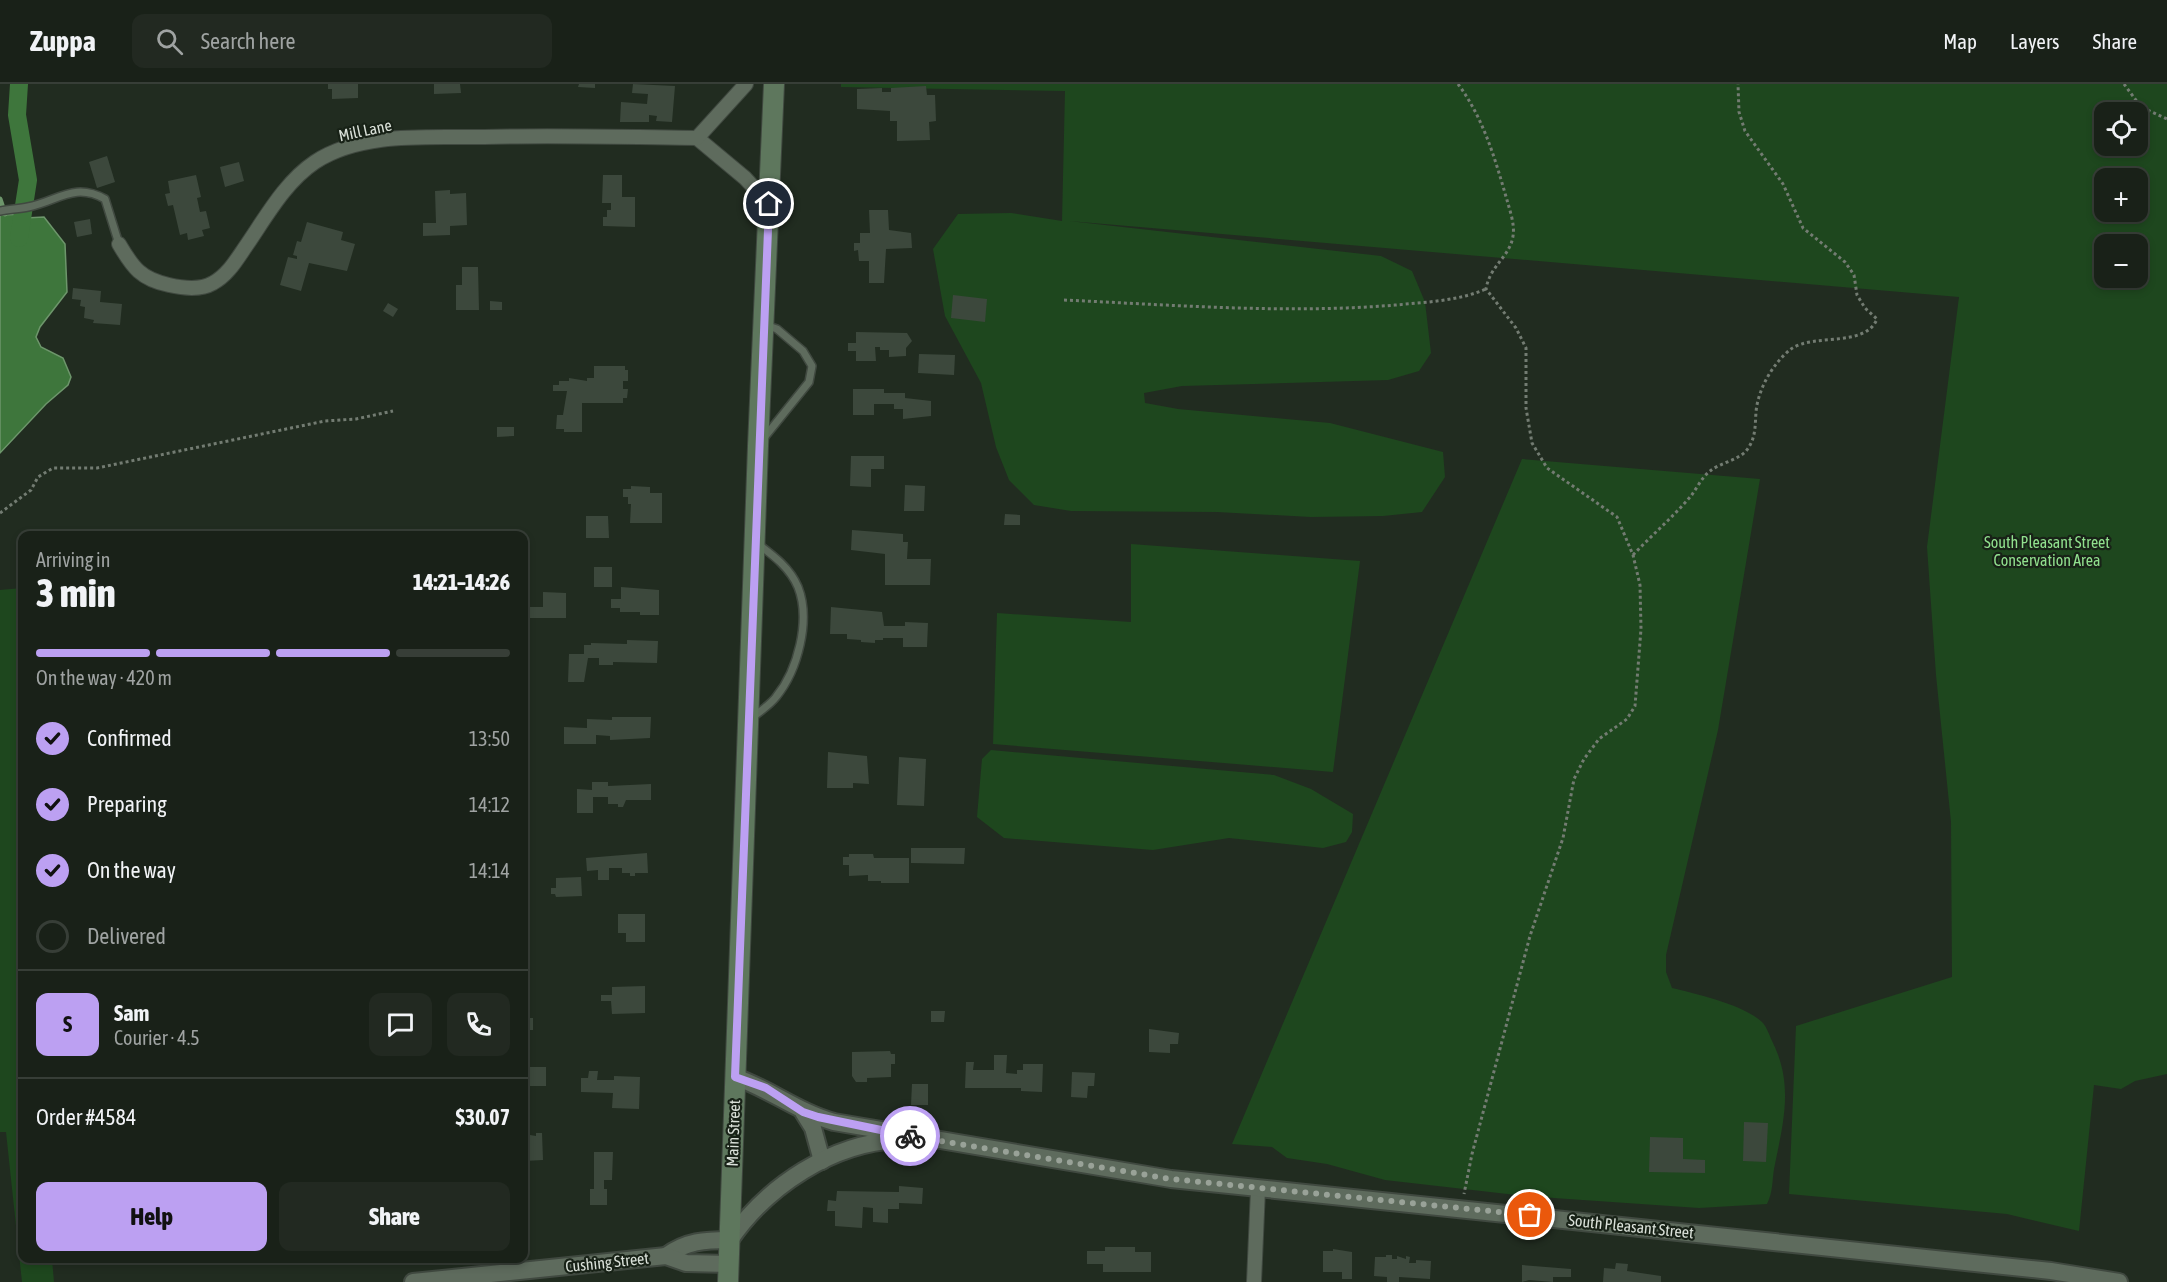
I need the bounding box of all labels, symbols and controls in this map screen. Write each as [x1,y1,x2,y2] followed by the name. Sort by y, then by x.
[132,14,552,68] search box
[30,25,96,57] text: Zuppa
[153,25,186,58] icon: search
[201,28,296,54] text: Search here
[1943,29,1977,53] text: Map
[2010,29,2060,53] text: Layers
[2093,29,2137,53] text: Share
[2094,102,2148,288] map controls
[2094,102,2148,156] button: locate
[337,116,393,144] street label: Mill Lane
[2094,168,2148,222] button: +
[743,178,794,229] pin
[752,187,785,220] icon: home
[2094,234,2148,288] button: −
[1984,533,2110,569] park label: South Pleasant Street Conservation Area
[36,548,110,571] text: Arriving in
[413,569,510,595] text: 14:21–14:26
[36,571,116,615] text: 3 min
[36,666,172,689] text: On the way · 420 m
[36,722,69,755] icon: check
[87,725,172,751] text: Confirmed
[469,727,510,750] text: 13:50
[36,788,69,821] icon: check
[87,791,167,817] text: Preparing
[469,793,510,816] text: 14:12
[36,854,69,887] icon: check
[87,857,176,883] text: On the way
[469,859,510,882] text: 14:14
[87,923,166,949] text: Delivered
[369,993,432,1056] button: chat
[447,993,510,1056] button: phone
[114,1000,149,1026] text: Sam
[63,1011,72,1037] text: S
[114,1026,200,1049] text: Courier · 4.5
[723,1099,743,1167] street label: Main Street
[36,1104,136,1130] text: Order #4584
[455,1104,510,1130] text: $30.07
[880,1106,940,1166] courier
[894,1120,927,1153] icon: bike
[36,1182,267,1251] button: Help
[279,1182,510,1251] button: Share
[1504,1189,1555,1240] pin
[1513,1198,1546,1231] icon: bag
[1567,1210,1695,1242] street label: South Pleasant Street
[564,1249,650,1276] street label: Cushing Street

